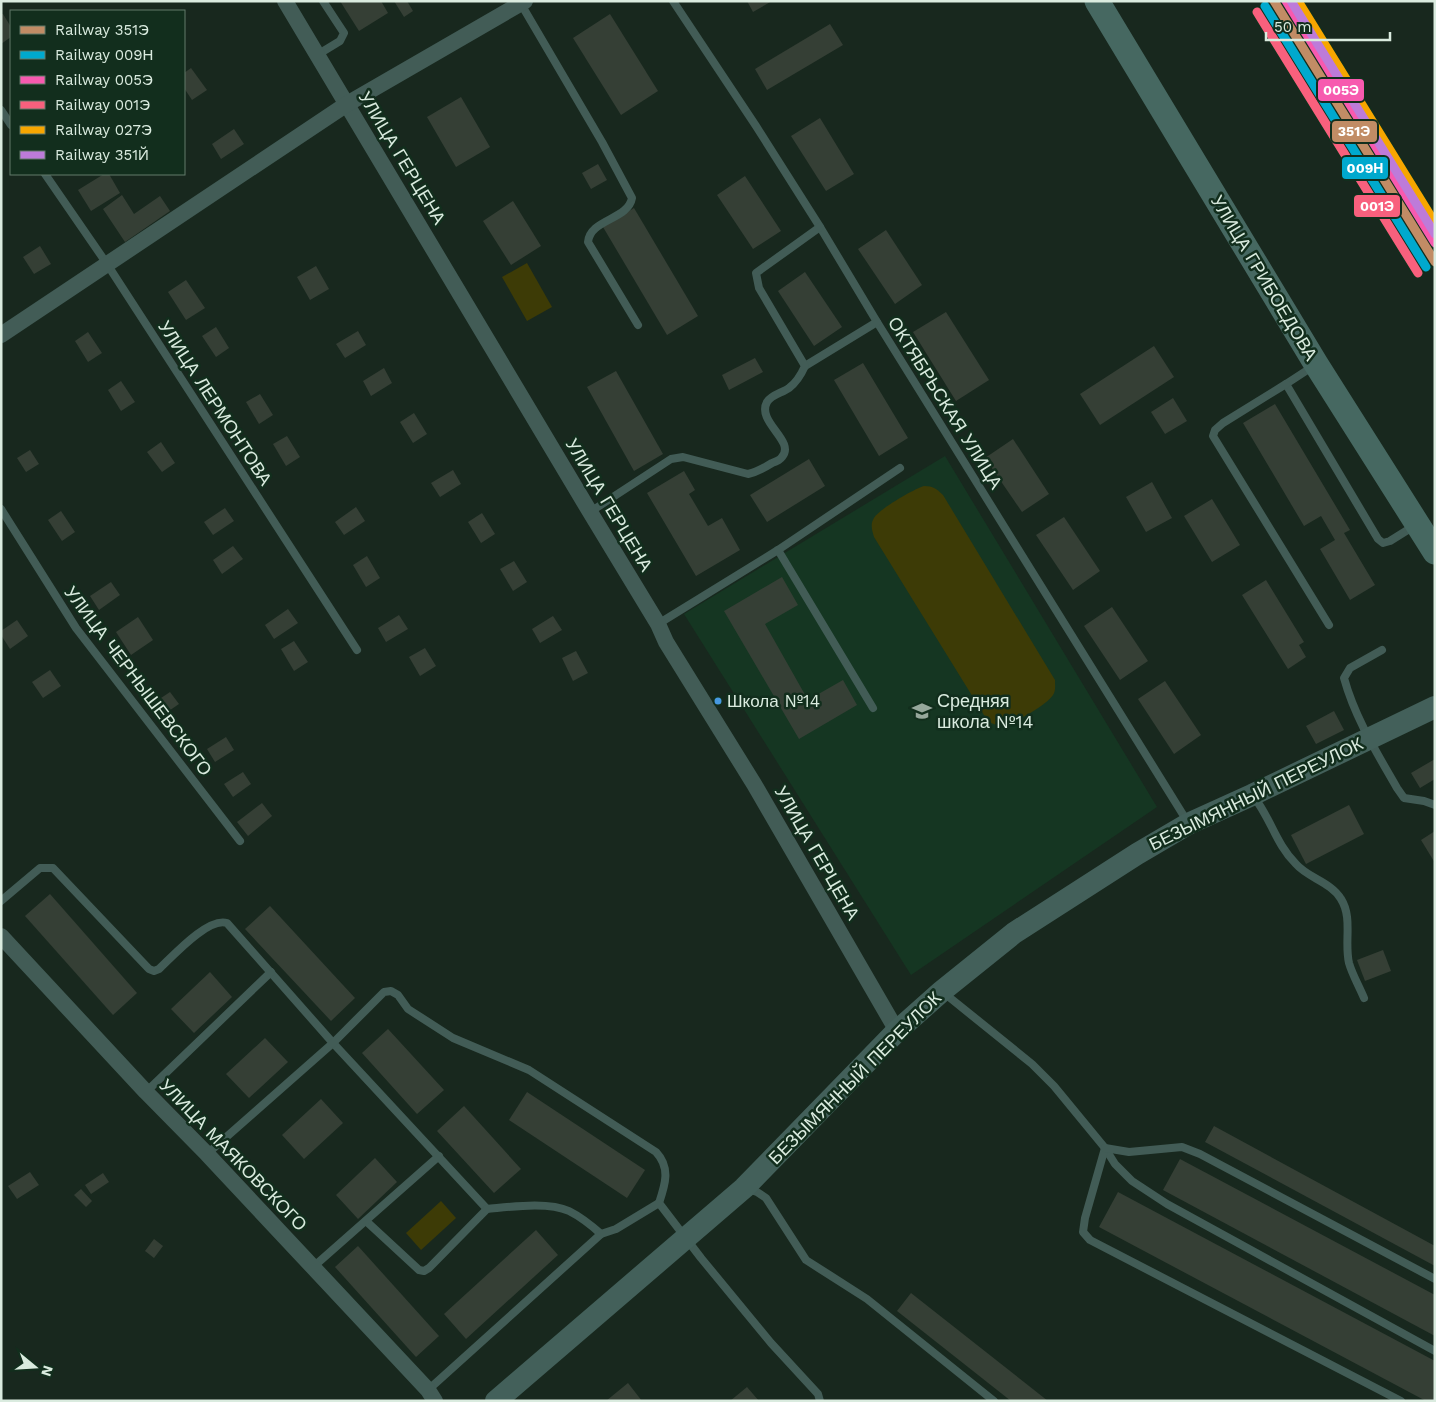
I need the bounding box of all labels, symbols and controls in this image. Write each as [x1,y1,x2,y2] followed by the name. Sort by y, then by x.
[10,10,185,175] legend
[1266,10,1390,42] scale bar
[1274,18,1311,36] text: 50 m
[55,21,149,39] text: Railway 351Э
[55,46,153,64] text: Railway 009Н
[55,71,153,89] text: Railway 005Э
[1317,78,1365,102] line badge: 005Э
[1323,82,1359,98] text: 005Э
[355,88,450,228] street label: УЛИЦА ГЕРЦЕНА
[55,96,150,114] text: Railway 001Э
[1331,120,1378,143] line badge: 351Э
[55,121,152,139] text: Railway 027Э
[1338,123,1370,139] text: 351Э
[55,146,149,164] text: Railway 351Й
[1341,156,1389,180] line badge: 009Н
[1347,160,1383,176] text: 009Н
[1207,191,1322,364] street label: УЛИЦА ГРИБОЕДОВА
[1353,194,1401,218] line badge: 001Э
[1360,198,1394,214] text: 001Э
[884,313,1007,493] street label: ОКТЯБРЬСКАЯ УЛИЦА
[154,316,277,489] street label: УЛИЦА ЛЕРМОНТОВА
[562,435,657,575] street label: УЛИЦА ГЕРЦЕНА
[60,582,217,780] street label: УЛИЦА ЧЕРНЫШЕВСКОГО
[937,690,1034,732] place label: Средняя школа №14
[727,691,820,711] place label: Школа №14
[713,696,723,706] marker: Школа №14
[911,700,933,722] school or university icon: Средняя школа №14
[1145,732,1367,855] street label: БЕЗЫМЯННЫЙ ПЕРЕУЛОК
[771,782,864,923] street label: УЛИЦА ГЕРЦЕНА
[764,987,946,1168] street label: БЕЗЫМЯННЫЙ ПЕРЕУЛОК
[155,1074,311,1235] street label: УЛИЦА МАЯКОВСКОГО
[10,1342,60,1392] north arrow
[38,1364,57,1378] text: N

